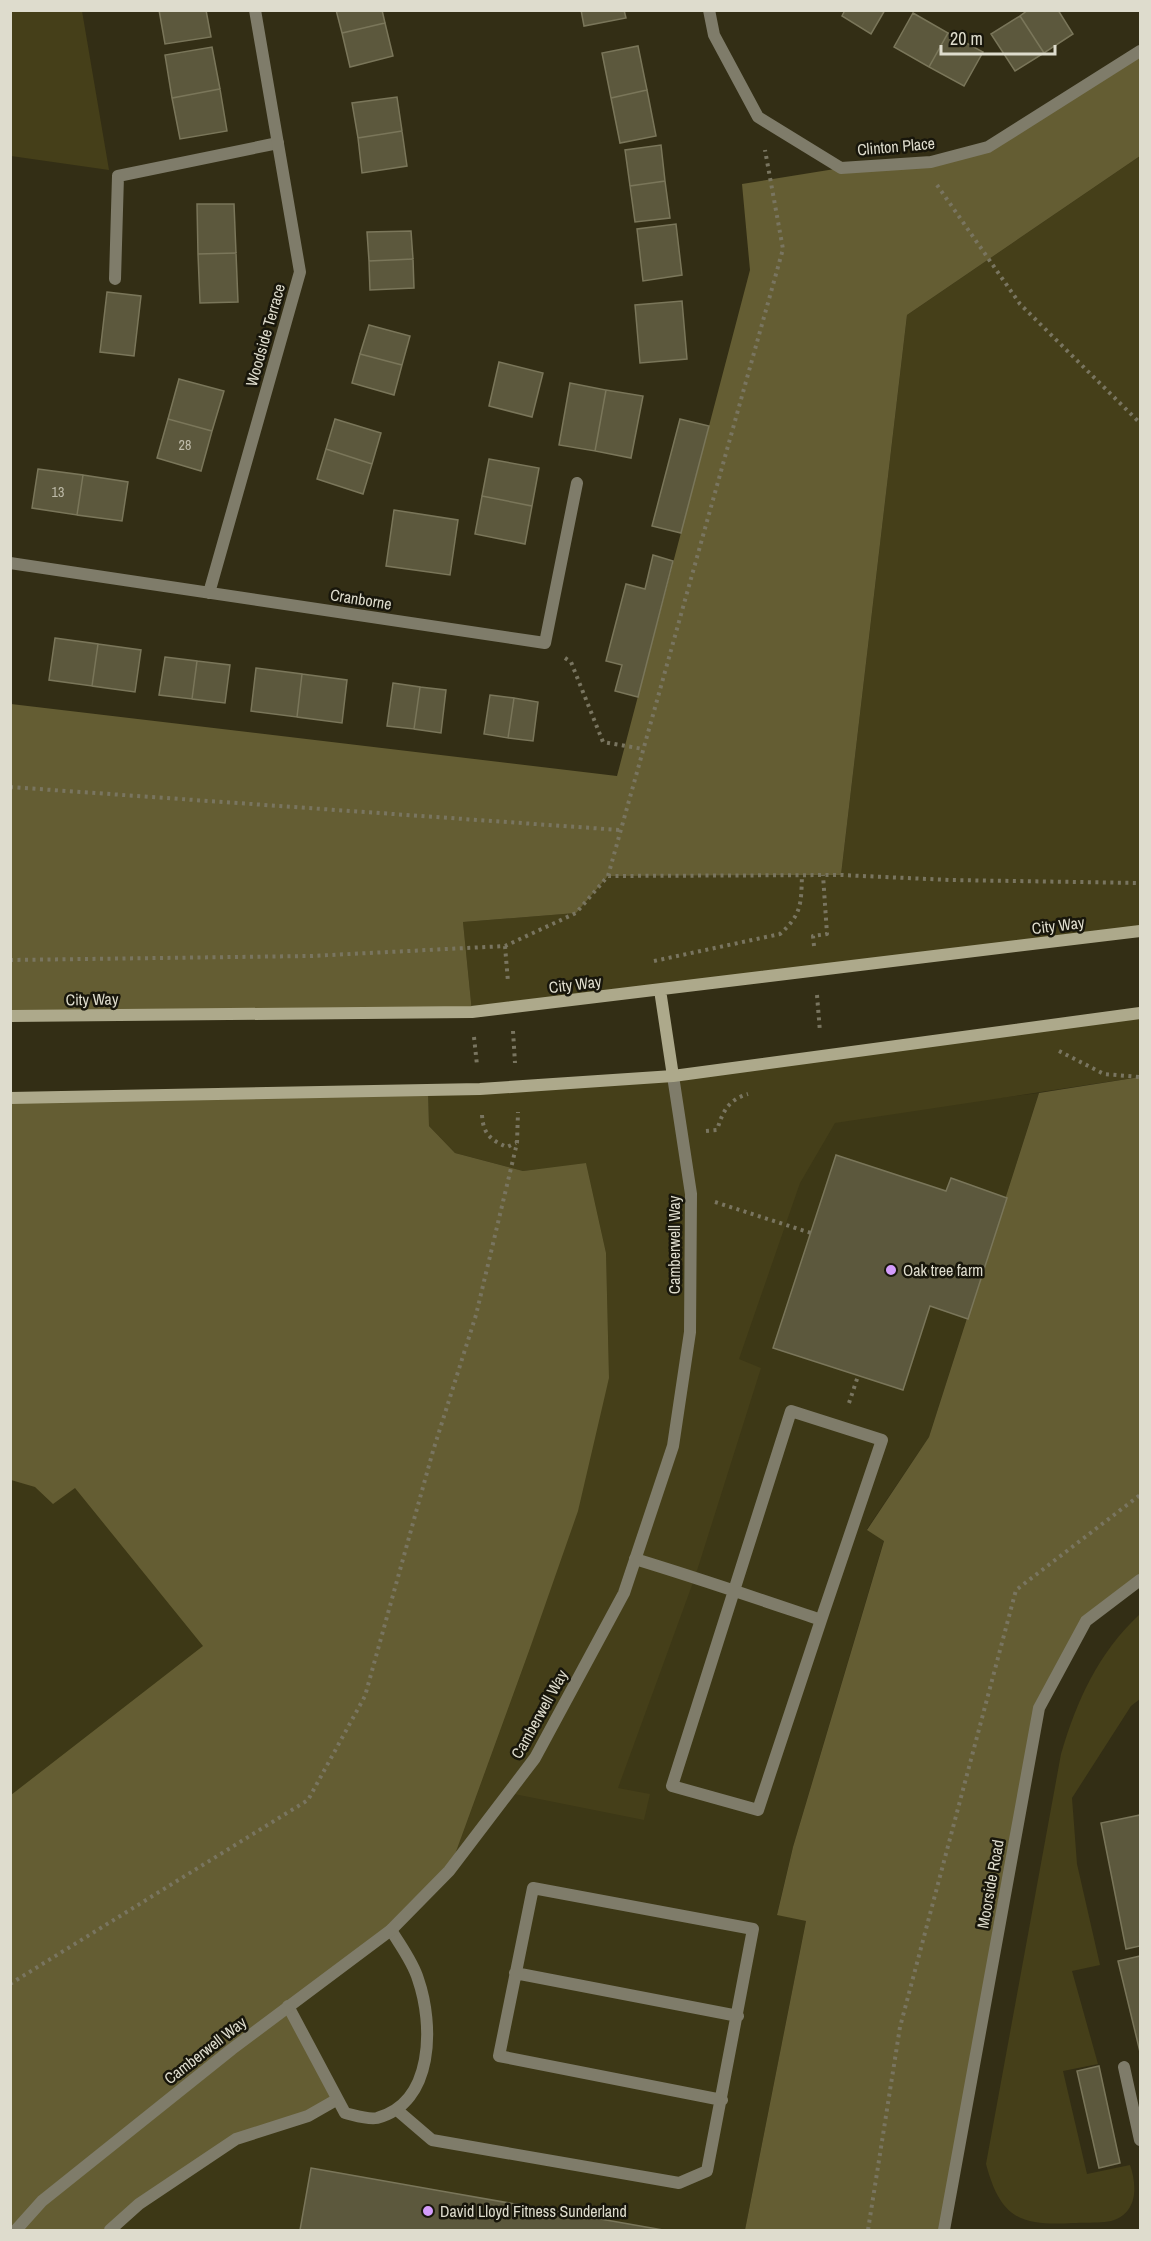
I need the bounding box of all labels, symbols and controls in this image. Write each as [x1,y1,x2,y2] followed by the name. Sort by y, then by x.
[941,18,1055,56] scale bar
[950,26,983,51] text: 20 m
[856,132,936,160] street label: Clinton Place
[240,281,290,389] street label: Woodside Terrace
[179,436,191,454] house number: 28
[52,483,64,501] house number: 13
[329,583,393,615] street label: Cranborne
[1030,911,1086,939] street label: City Way
[547,970,603,998] street label: City Way
[65,988,119,1010] street label: City Way
[663,1195,685,1294] street label: Camberwell Way
[903,1259,983,1281] place label: Oak tree farm
[884,1263,898,1277] marker: Oak tree farm
[505,1665,573,1762] street label: Camberwell Way
[971,1838,1009,1930] street label: Moorside Road
[159,2011,251,2089] street label: Camberwell Way
[440,2200,627,2222] place label: David Lloyd Fitness Sunderland
[421,2204,435,2218] marker: David Lloyd Fitness Sunderland

